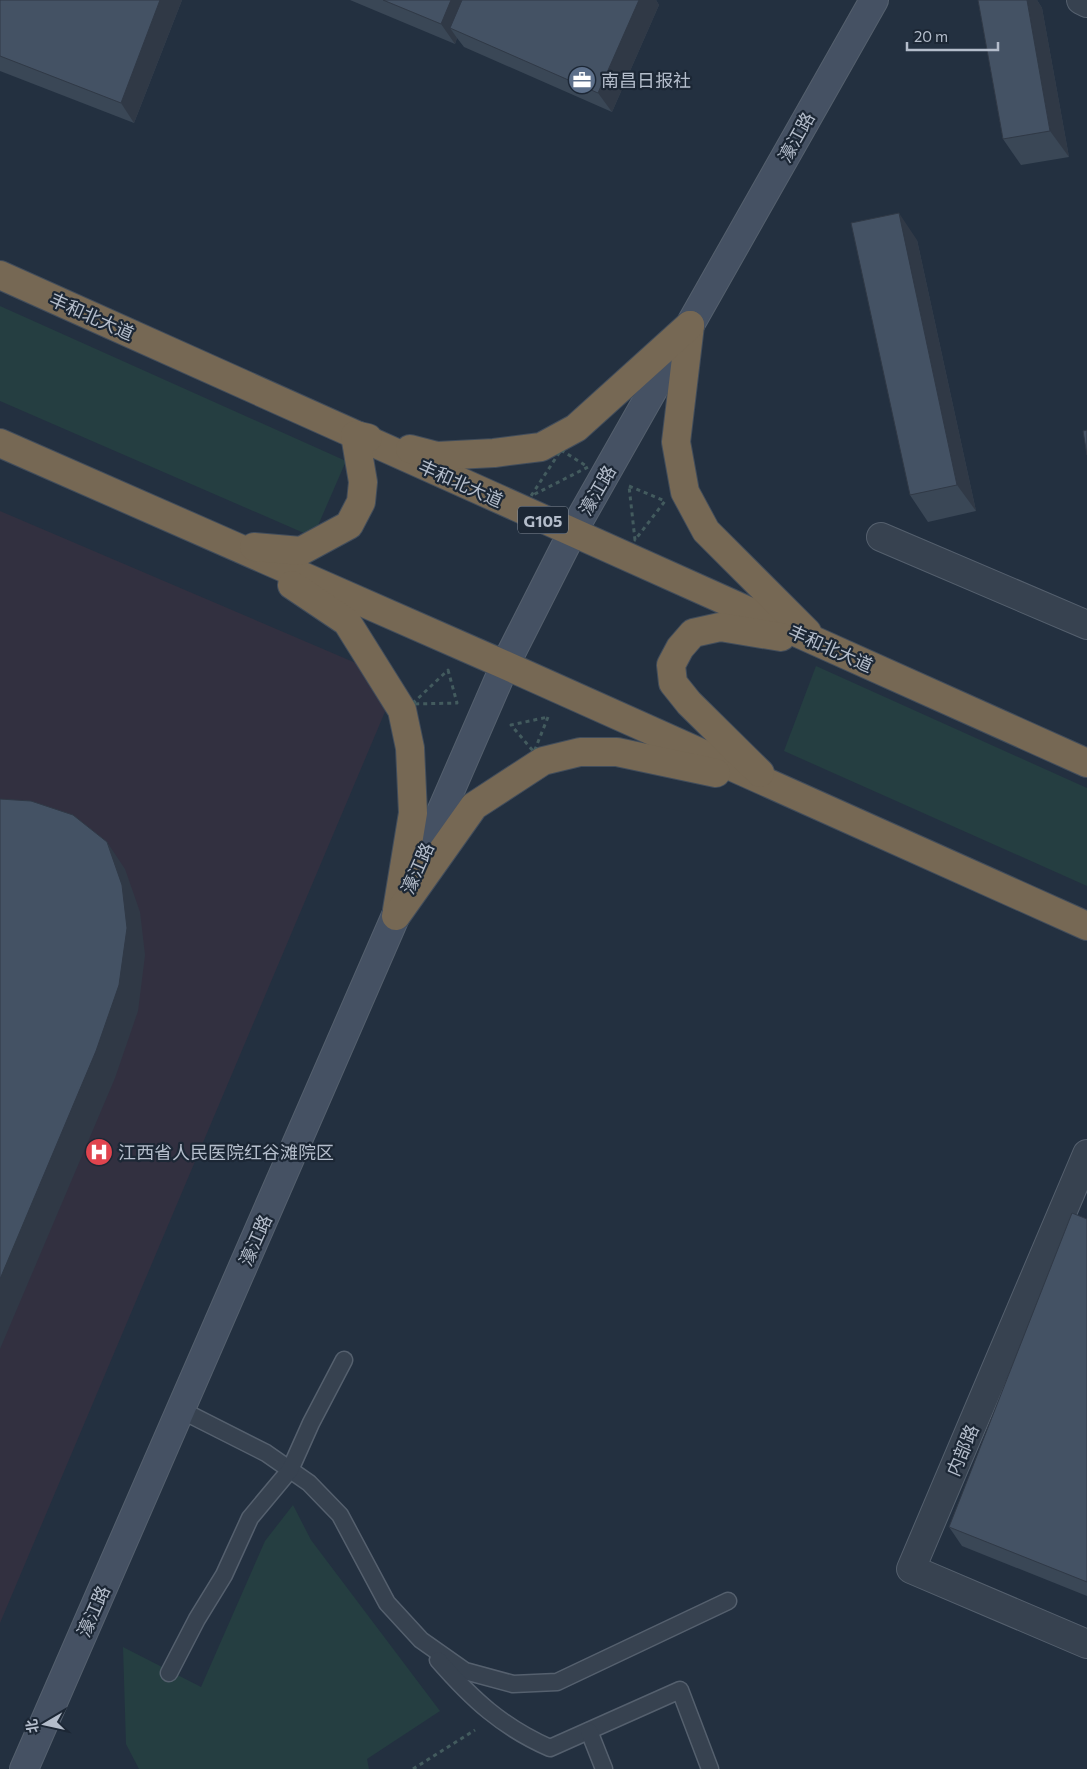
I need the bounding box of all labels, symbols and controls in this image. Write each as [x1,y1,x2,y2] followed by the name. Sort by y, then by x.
[907,20,998,52] scale bar
[914,27,948,45] text: 20 m
[567,65,597,95] office icon: 南昌日报社
[601,69,691,91] place label: 南昌日报社
[773,108,819,166] street label: 濠江路
[46,288,138,344] street label: 丰和北大道
[415,455,507,511] street label: 丰和北大道
[574,461,620,519] street label: 濠江路
[518,506,568,534] road number: G105
[785,620,877,676] street label: 丰和北大道
[396,839,438,897] street label: 濠江路
[84,1137,114,1167] hospital icon: 江西省人民医院红谷滩院区
[118,1141,334,1163] place label: 江西省人民医院红谷滩院区
[234,1211,276,1269] street label: 濠江路
[941,1421,983,1479] street label: 内部路
[72,1582,114,1640] street label: 濠江路
[20,1699,70,1749] north arrow
[22,1718,41,1734] text: 北

